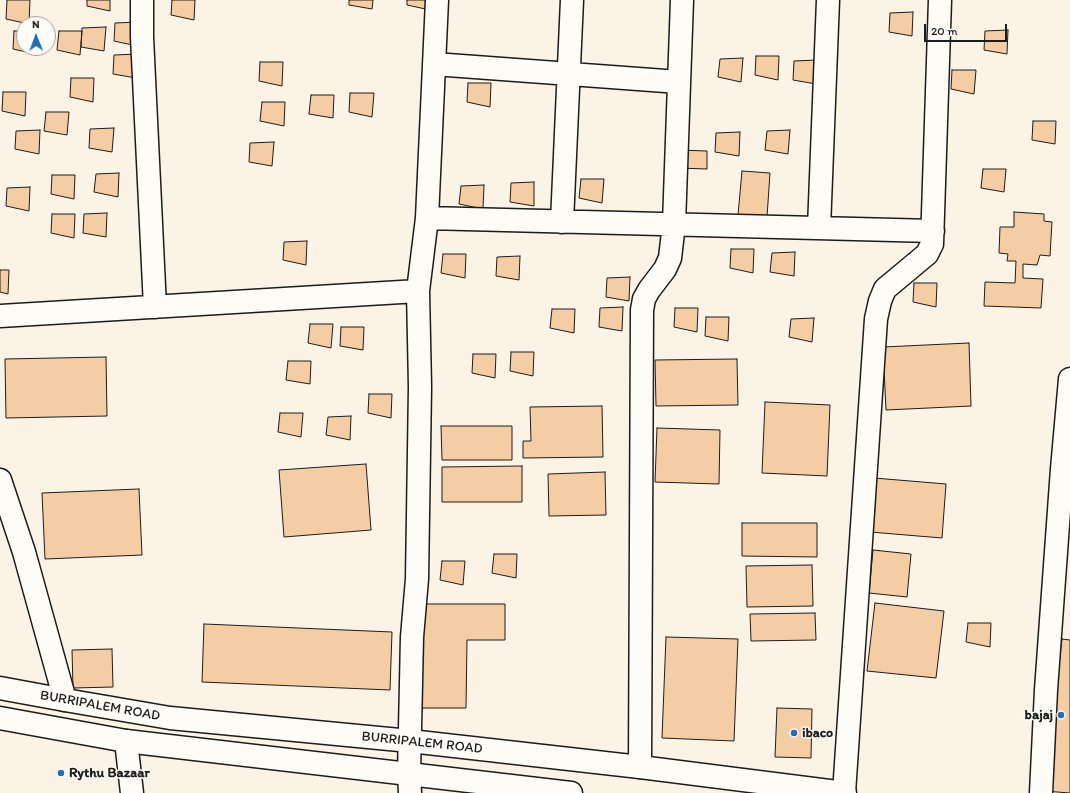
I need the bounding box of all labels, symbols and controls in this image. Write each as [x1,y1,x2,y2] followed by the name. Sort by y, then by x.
[16,16,56,56] north arrow
[926,16,1009,42] scale bar
[32,18,40,31] text: N
[931,24,958,38] text: 20 m
[39,687,161,725] street label: BURRIPALEM ROAD
[1025,707,1053,723] place label: bajaj
[1056,710,1066,720] marker: bajaj
[802,725,833,741] place label: ibaco
[361,728,483,758] street label: BURRIPALEM ROAD
[789,728,799,738] marker: ibaco
[69,765,150,781] place label: Rythu Bazaar
[56,768,66,778] marker: Rythu Bazaar

